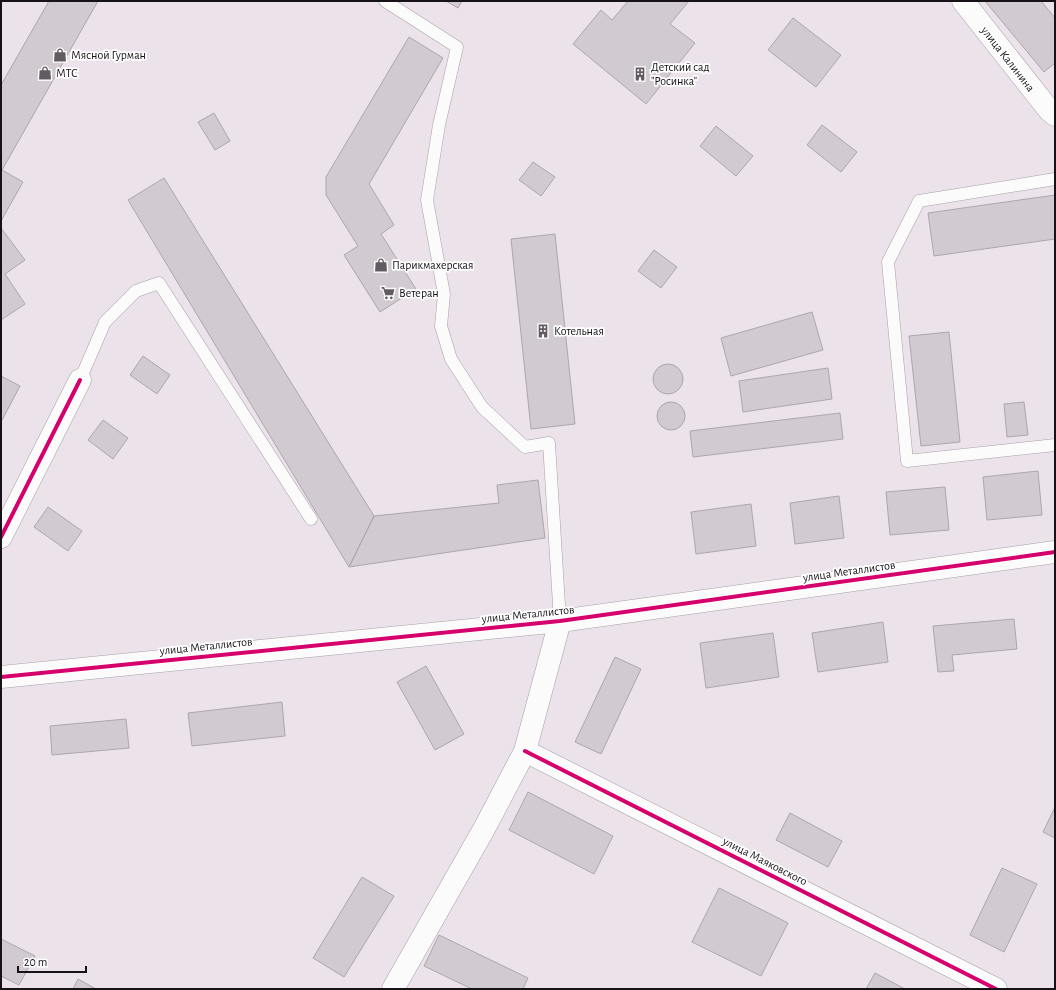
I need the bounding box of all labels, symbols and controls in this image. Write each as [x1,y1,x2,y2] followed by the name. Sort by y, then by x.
[978,23,1037,95] street label: улица Калинина
[52,47,68,63] shop icon: Мясной Гурман
[71,49,146,62] place label: Мясной Гурман
[651,61,710,87] place label: Детский сад "Росинка"
[37,65,53,81] shop icon: МТС
[632,66,648,82] building icon: Детский сад "Росинка"
[56,67,78,79] place label: МТС
[373,257,389,273] shop icon: Парикмахерская
[392,259,473,271] place label: Парикмахерская
[380,285,396,301] supermarket icon: Ветеран
[399,287,439,299] place label: Ветеран
[535,323,551,339] building icon: Котельная
[554,325,604,337] place label: Котельная
[801,559,897,585] street label: улица Металлистов
[480,603,576,626] street label: улица Металлистов
[158,635,254,658] street label: улица Металлистов
[719,834,809,888] street label: улица Маяковского
[18,948,86,974] scale bar
[24,956,47,968] text: 20 m

